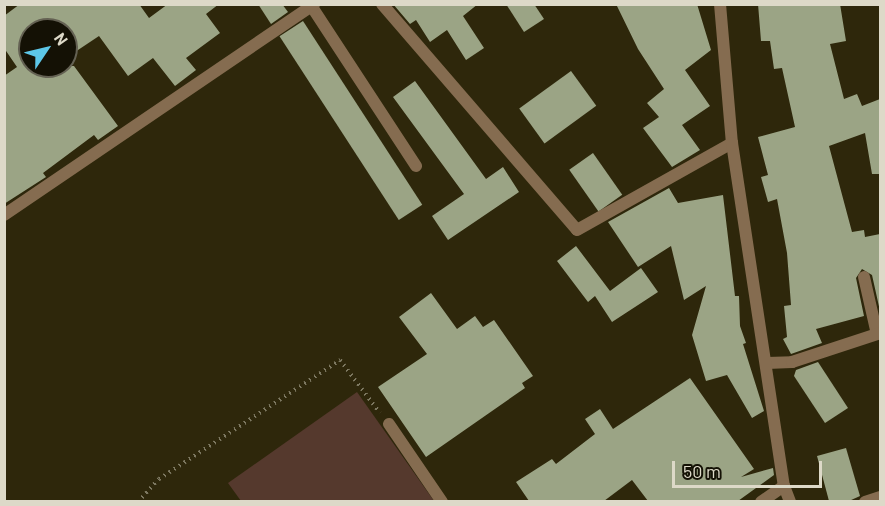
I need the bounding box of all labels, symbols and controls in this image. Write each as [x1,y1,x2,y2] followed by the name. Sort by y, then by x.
[18,18,78,78] north arrow
[51,29,72,48] text: N
[675,449,825,487] scale bar
[683,460,721,482] text: 50 m

